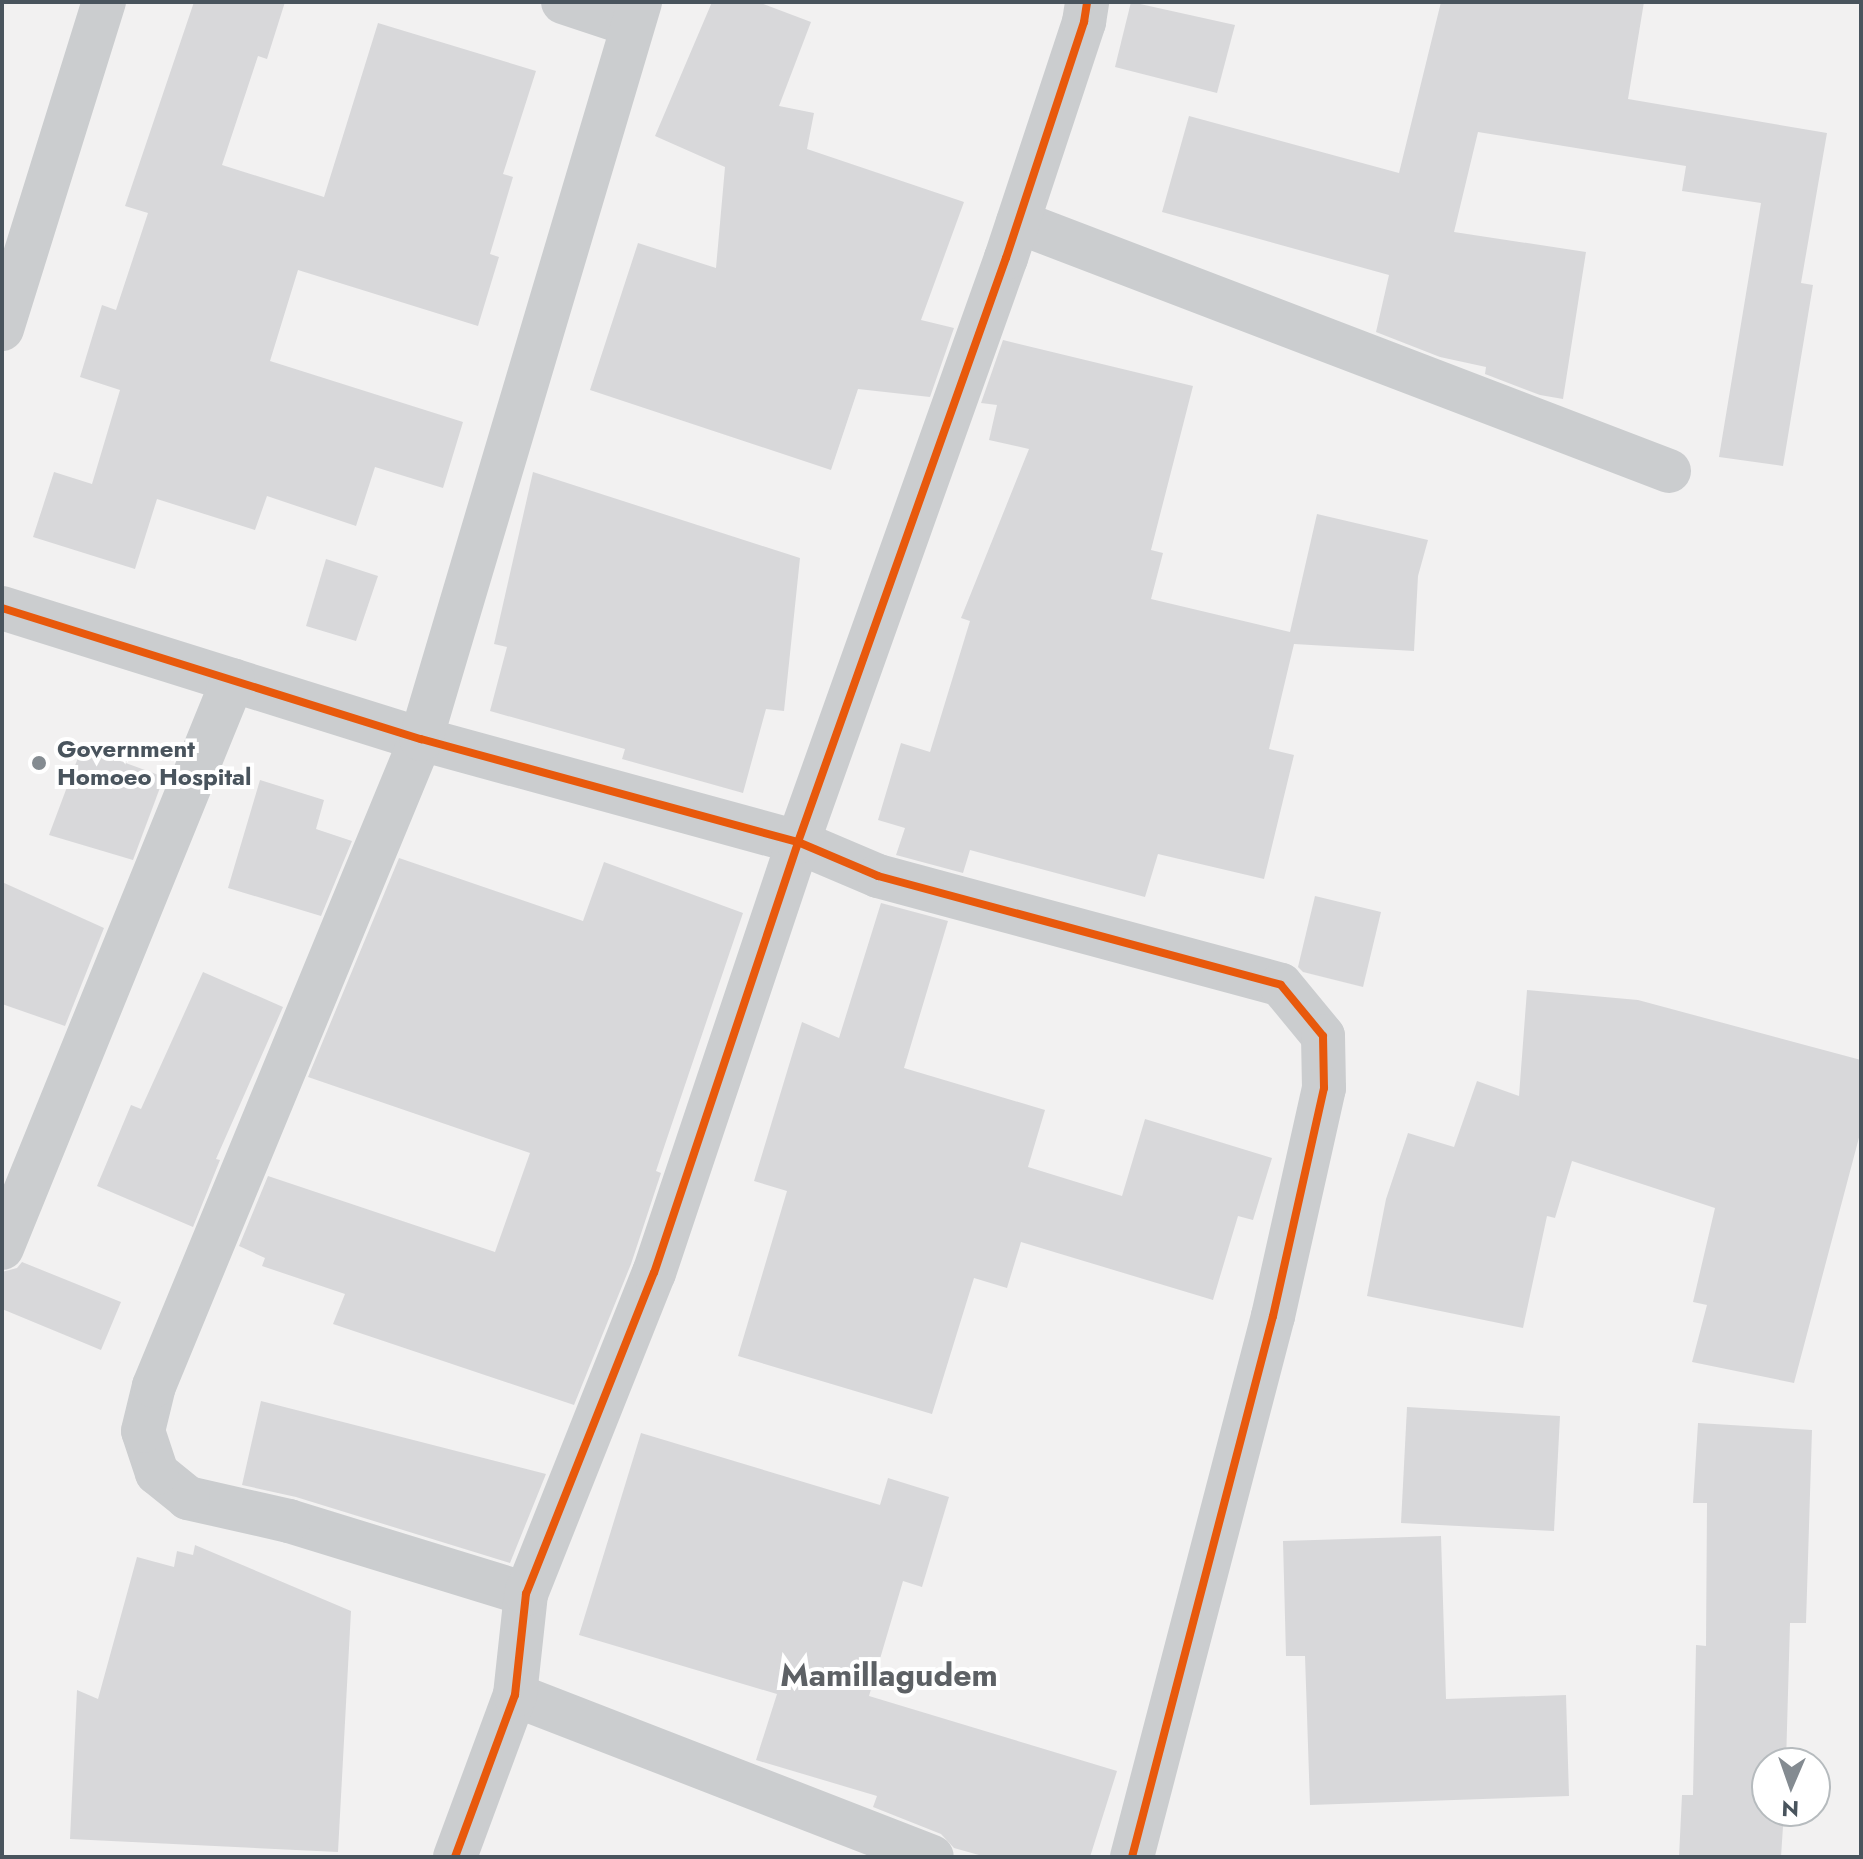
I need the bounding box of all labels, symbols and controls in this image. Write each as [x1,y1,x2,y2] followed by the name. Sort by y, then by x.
[57,735,251,791] place label: Government Homoeo Hospital
[28,752,50,774] marker: Government Homoeo Hospital
[780,1656,998,1694] district label: Mamillagudem
[1751,1747,1831,1827] north arrow
[1781,1793,1800,1825] text: N

